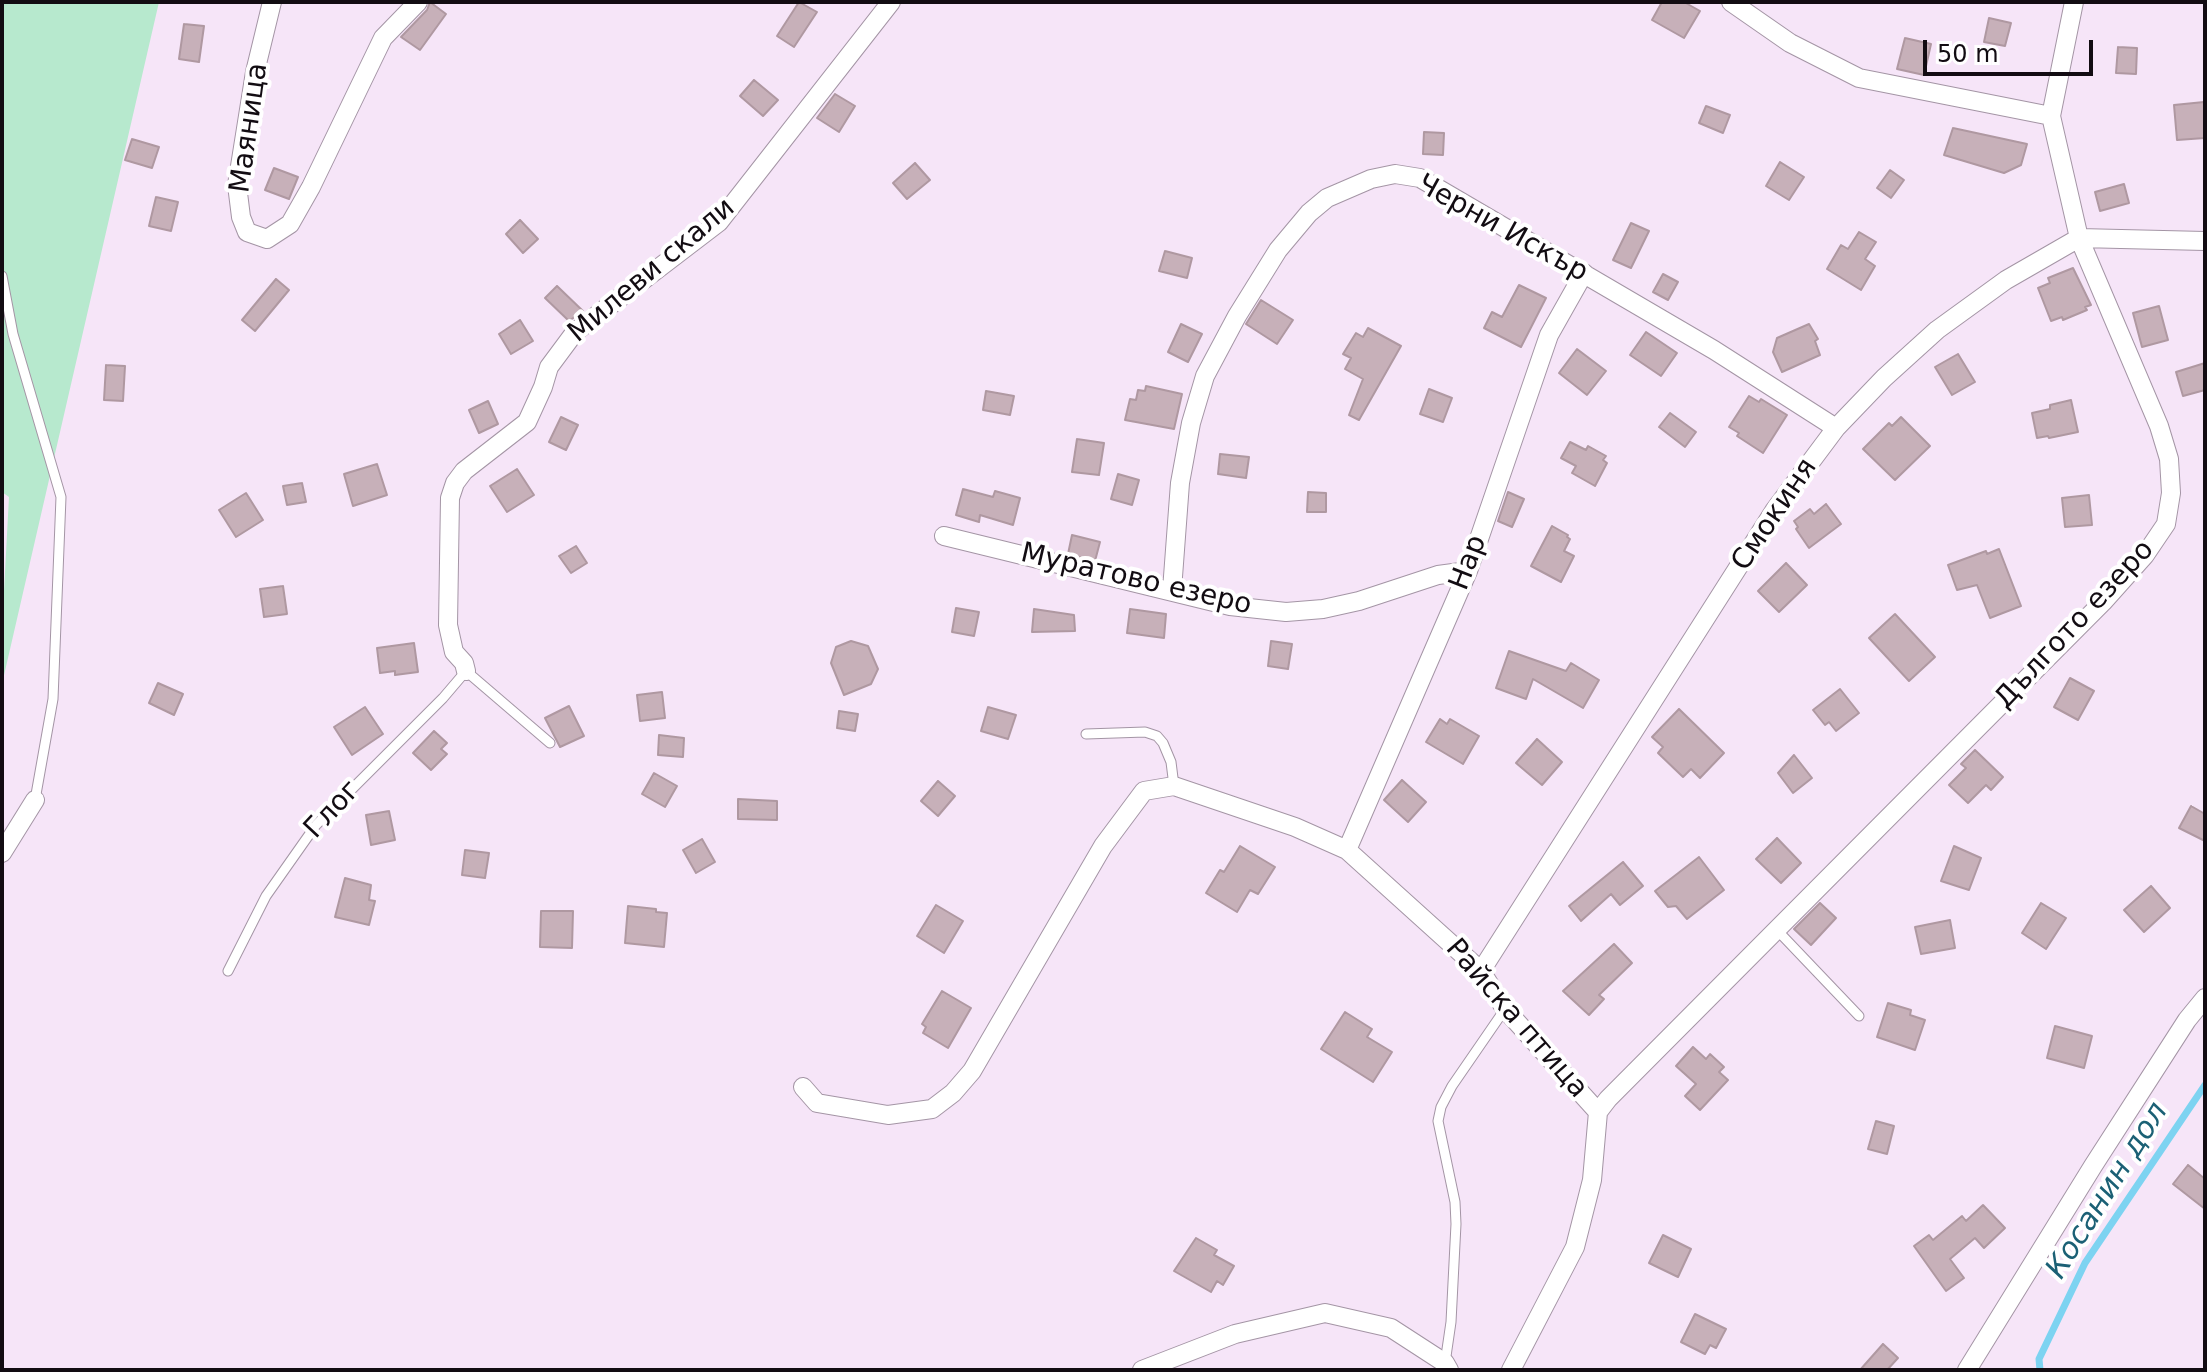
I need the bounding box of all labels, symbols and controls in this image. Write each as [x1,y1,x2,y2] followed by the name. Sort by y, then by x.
[1927,24,2097,74] scale bar
[1937,40,1999,68] text: 50 m
[224,61,276,195] street label: Маяница
[1411,168,1593,290] street label: Черни Искър
[562,192,742,350] street label: Милеви скали
[1725,453,1825,577] street label: Смокиня
[1443,531,1495,595] street label: Нар
[1988,534,2162,716] street label: Дългото езеро
[1017,537,1255,623] street label: Муратово езеро
[298,774,368,846] street label: Глог
[1438,933,1594,1105] street label: Райска птица
[2039,1096,2177,1286] water label: Косанин дол

